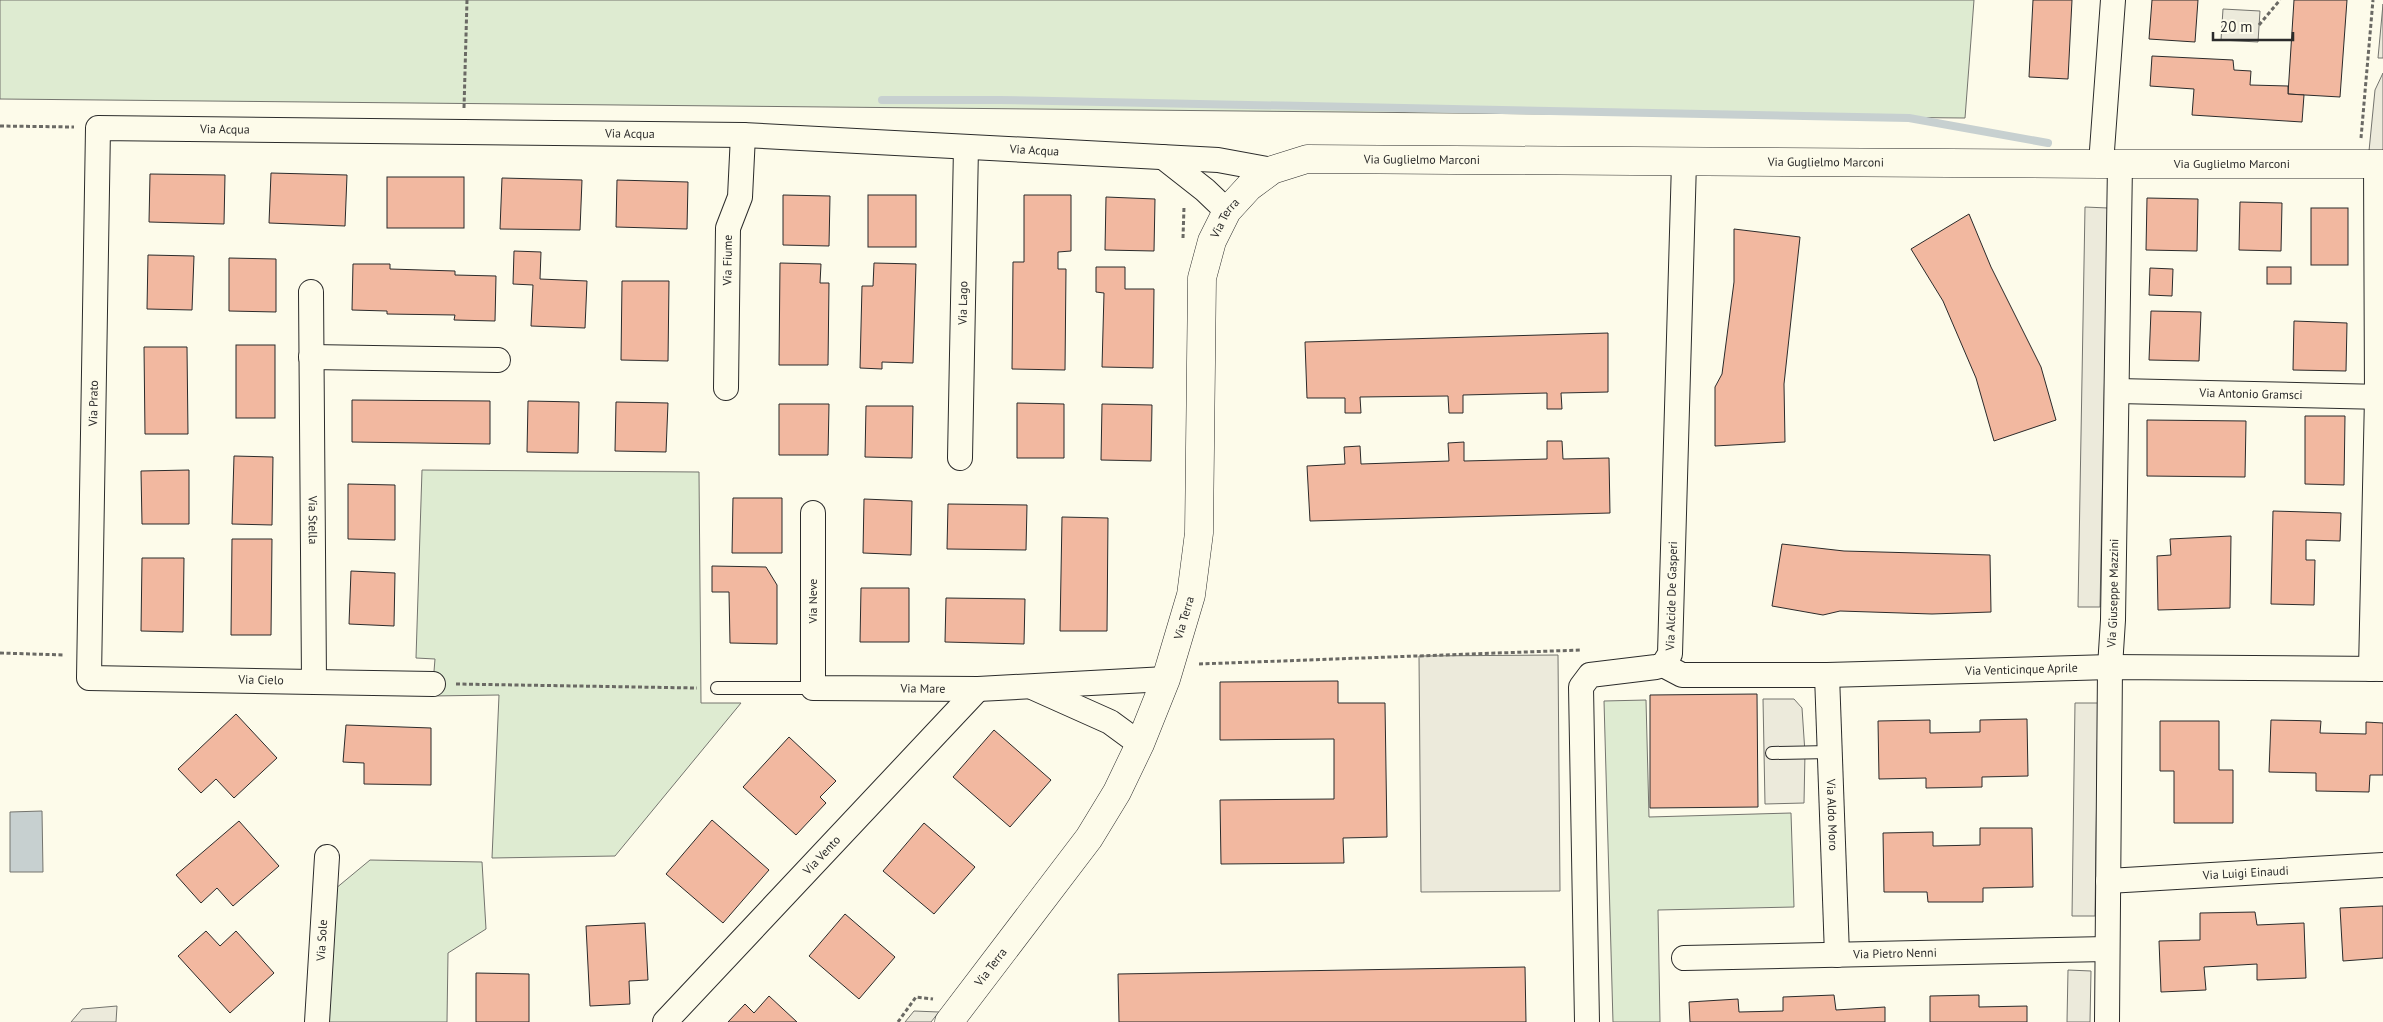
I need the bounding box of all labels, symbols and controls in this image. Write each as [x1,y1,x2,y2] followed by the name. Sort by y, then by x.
[2213,10,2293,42] scale bar
[2220,17,2253,36] text: 20 m
[199,121,250,137] street label: Via Acqua
[604,125,655,141] street label: Via Acqua
[1008,141,1060,159] street label: Via Acqua
[1363,151,1480,167] street label: Via Guglielmo Marconi
[1767,154,1884,170] street label: Via Guglielmo Marconi
[2173,156,2290,171] street label: Via Guglielmo Marconi
[1206,195,1242,241] street label: Via Terra
[719,234,735,287] street label: Via Fiume
[955,281,970,326] street label: Via Lago
[85,380,101,427] street label: Via Prato
[2198,385,2303,402] street label: Via Antonio Gramsci
[306,495,321,544] street label: Via Stella
[2103,539,2121,649] street label: Via Giuseppe Mazzini
[1662,541,1680,652] street label: Via Alcide De Gasperi
[805,579,820,624] street label: Via Neve
[1170,594,1197,642] street label: Via Terra
[1964,660,2078,678] street label: Via Venticinque Aprile
[237,672,284,687] street label: Via Cielo
[900,681,945,696] street label: Via Mare
[1824,778,1841,851] street label: Via Aldo Moro
[799,832,843,878] street label: Via Vento
[2201,862,2289,883] street label: Via Luigi Einaudi
[313,919,330,962] street label: Via Sole
[970,945,1010,990] street label: Via Terra
[1852,945,1937,961] street label: Via Pietro Nenni

